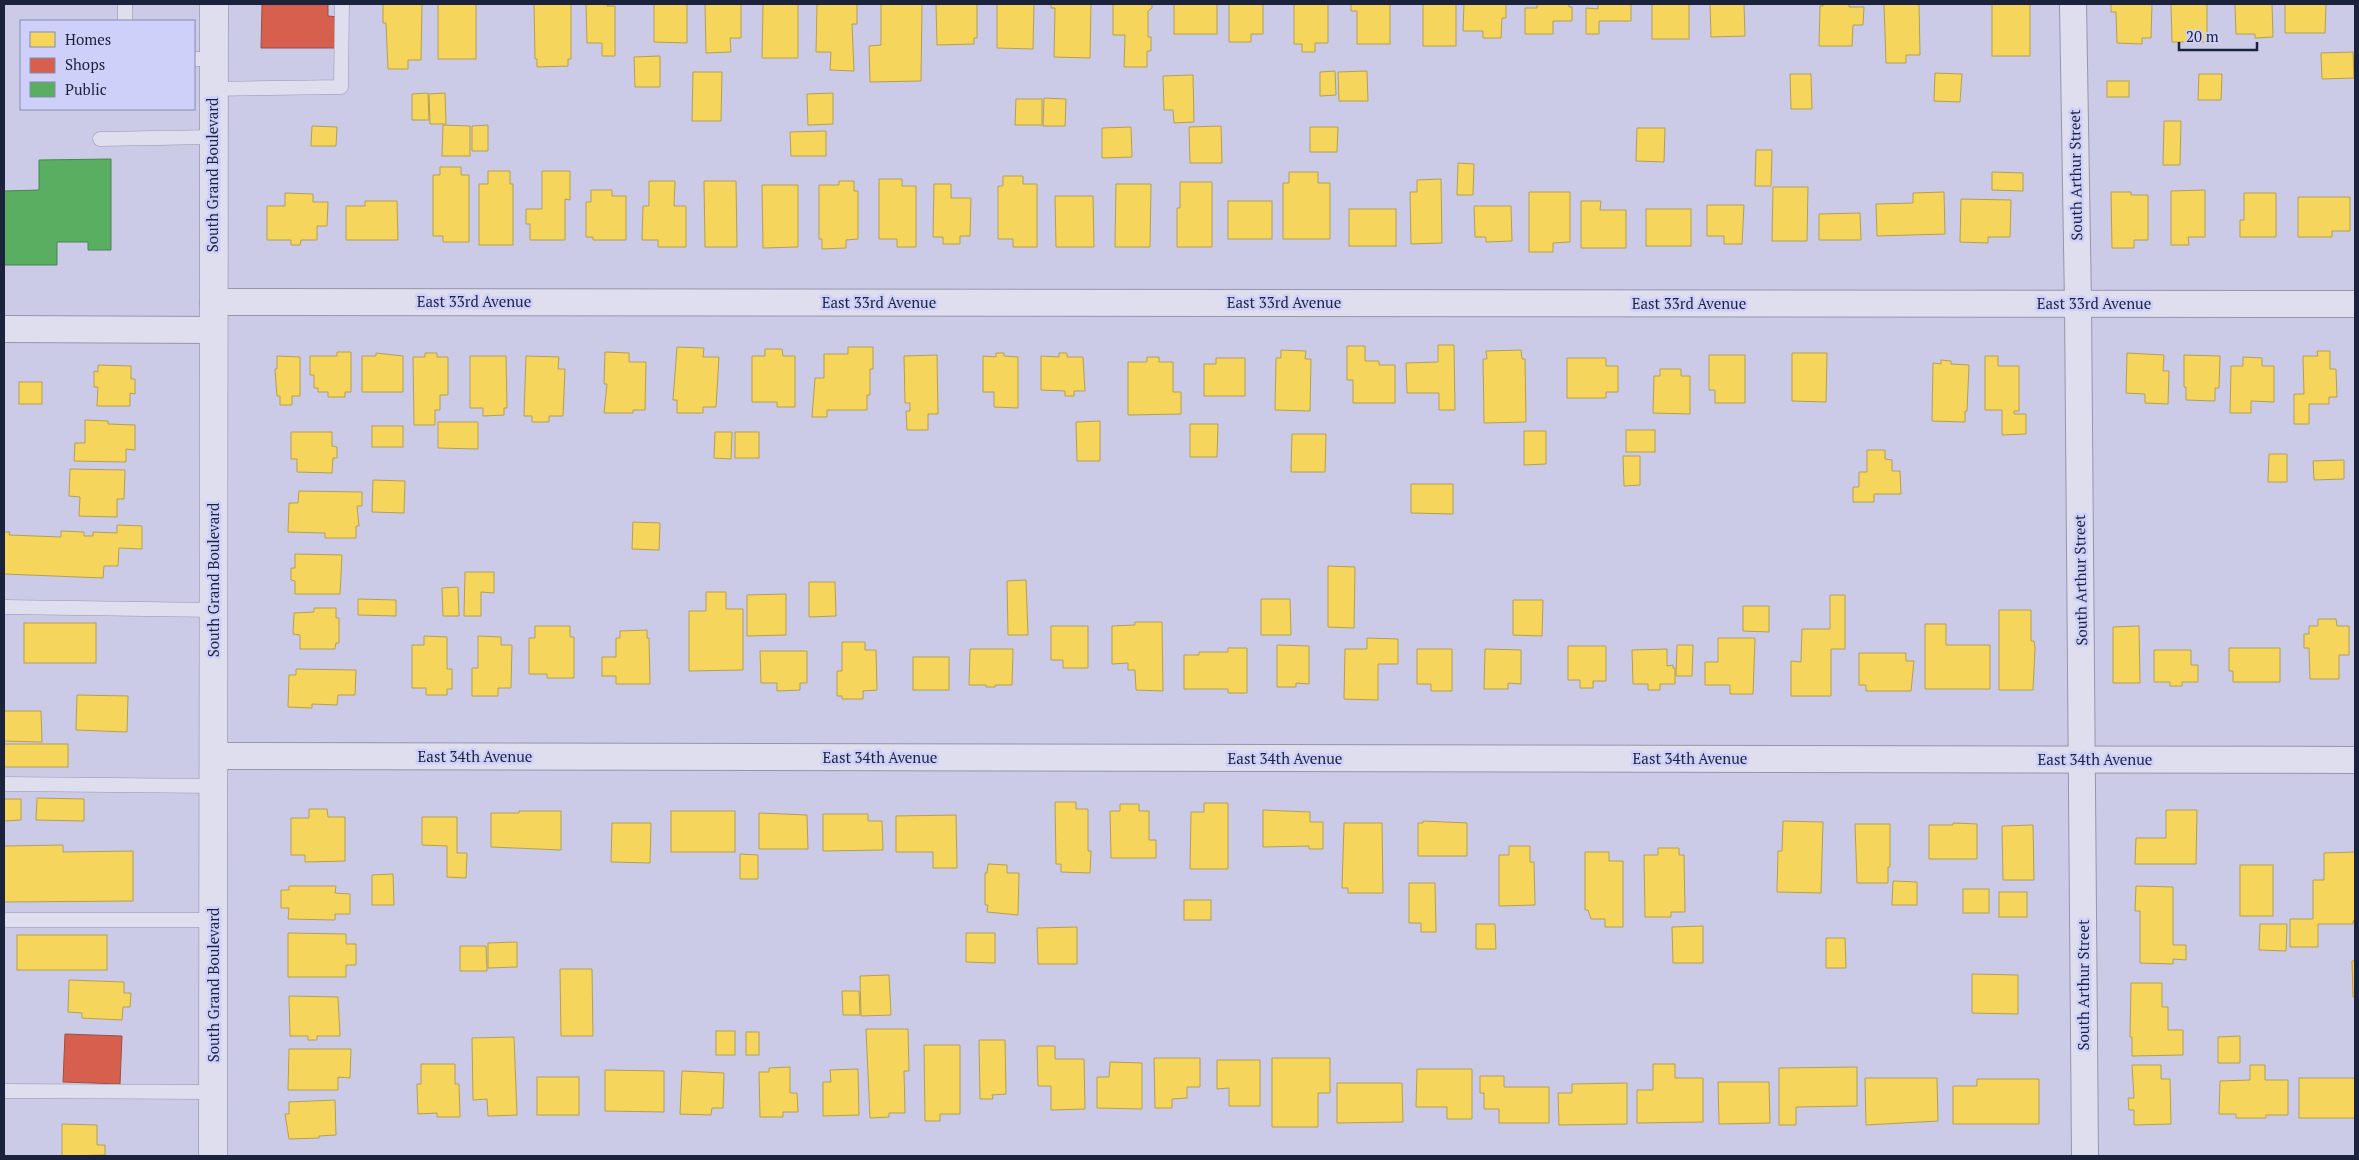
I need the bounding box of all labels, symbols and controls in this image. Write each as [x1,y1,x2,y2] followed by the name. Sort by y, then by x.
[20,20,195,110] legend
[2179,20,2256,52] scale bar
[2186,26,2219,46] text: 20 m
[65,29,111,49] text: Homes
[65,54,105,74] text: Shops
[65,79,107,99] text: Public
[202,98,222,252] street label: South Grand Boulevard
[2064,109,2086,241] street label: South Arthur Street
[417,291,531,311] street label: East 33rd Avenue
[822,292,936,312] street label: East 33rd Avenue
[1227,292,1341,312] street label: East 33rd Avenue
[1632,293,1746,313] street label: East 33rd Avenue
[2037,293,2151,313] street label: East 33rd Avenue
[203,503,223,657] street label: South Grand Boulevard
[2069,514,2091,646] street label: South Arthur Street
[418,746,532,766] street label: East 34th Avenue
[823,747,937,767] street label: East 34th Avenue
[1228,748,1342,768] street label: East 34th Avenue
[1633,748,1747,768] street label: East 34th Avenue
[2038,749,2152,769] street label: East 34th Avenue
[203,908,223,1062] street label: South Grand Boulevard
[2073,919,2093,1051] street label: South Arthur Street

